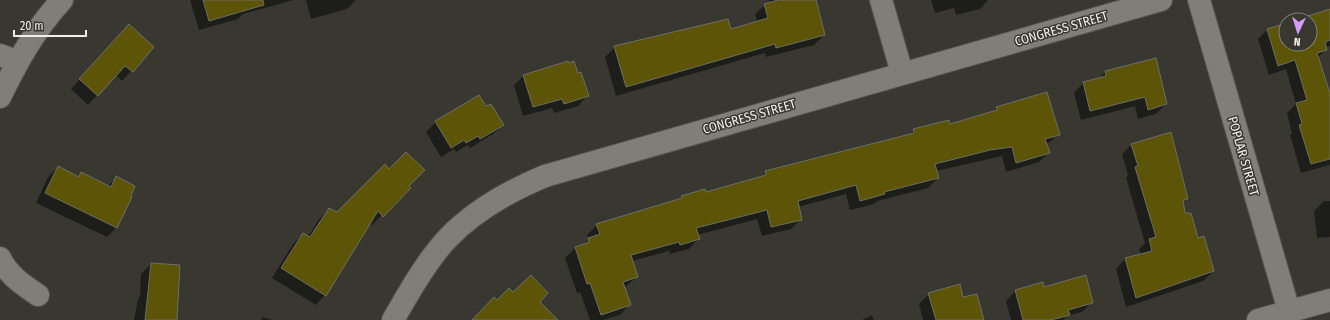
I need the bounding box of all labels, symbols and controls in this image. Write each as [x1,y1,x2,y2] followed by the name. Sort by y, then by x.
[1013,8,1109,49] street label: CONGRESS STREET
[14,12,86,38] scale bar
[1278,12,1318,52] north arrow
[20,19,44,33] text: 20 m
[1294,35,1301,48] text: N
[701,96,797,137] street label: CONGRESS STREET
[1225,115,1262,198] street label: POPLAR STREET

